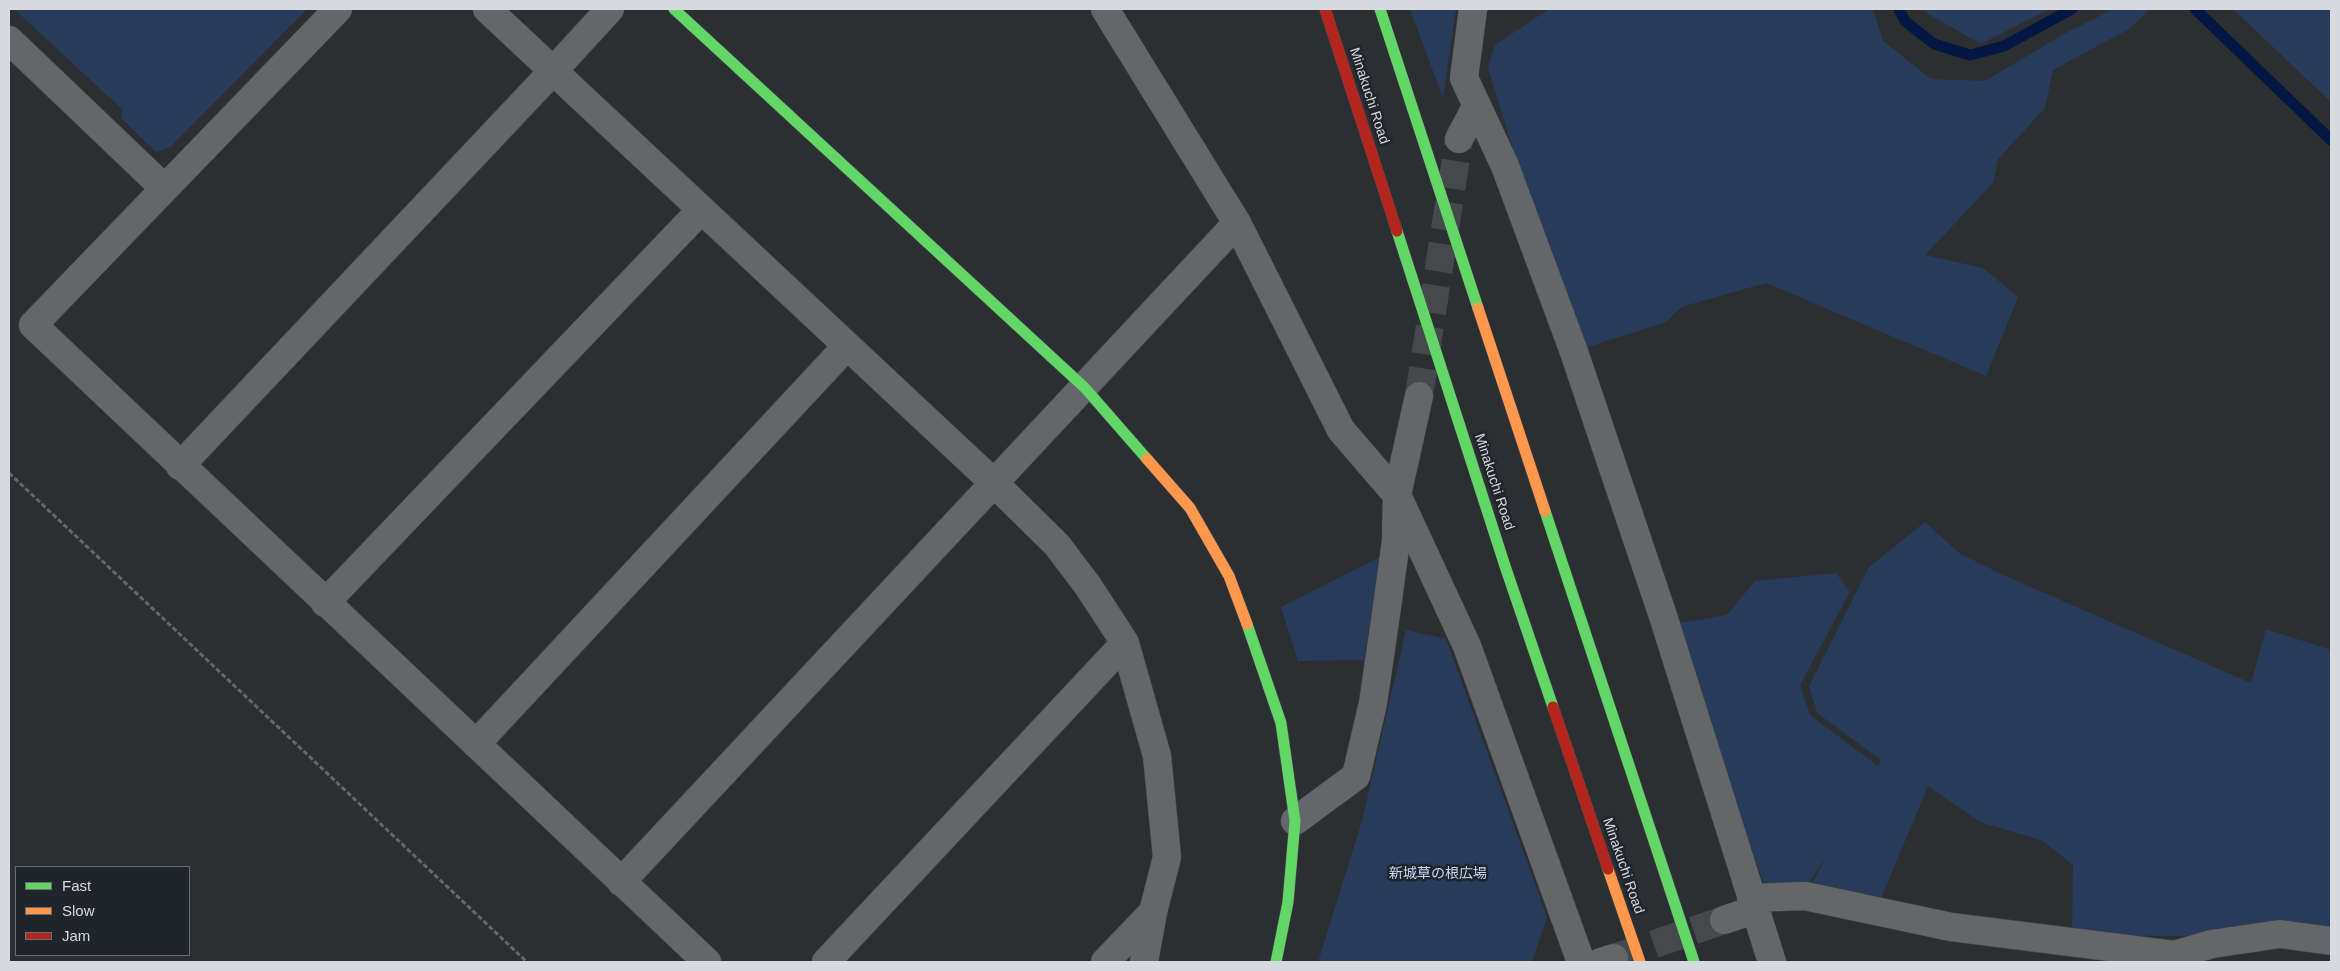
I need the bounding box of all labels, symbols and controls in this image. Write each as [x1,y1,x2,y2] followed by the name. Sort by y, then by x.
[1346,46,1392,146] street label: Minakuchi Road
[1471,432,1517,532] street label: Minakuchi Road
[1599,816,1647,916] street label: Minakuchi Road
[15,866,190,956] legend
[1389,866,1487,882] park label: 新城草の根広場
[62,877,91,894] text: Fast
[62,902,95,919] text: Slow
[62,927,90,944] text: Jam

